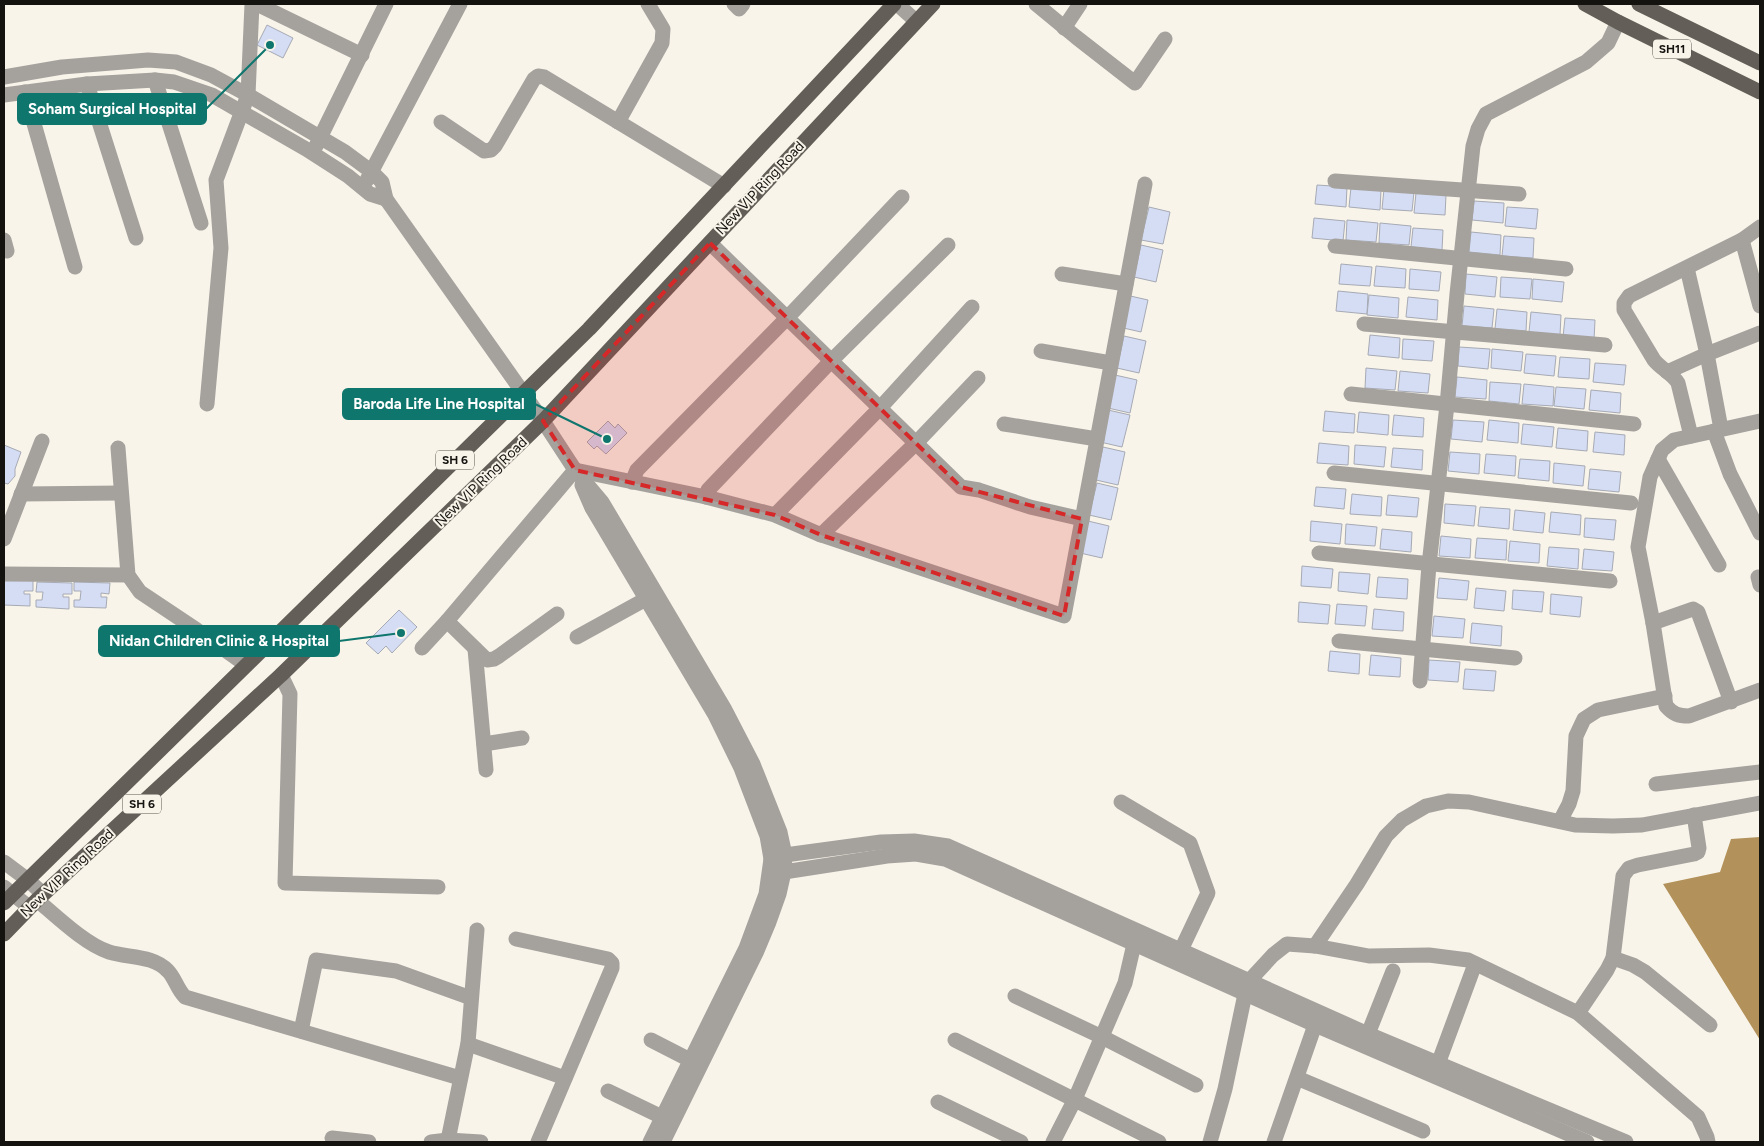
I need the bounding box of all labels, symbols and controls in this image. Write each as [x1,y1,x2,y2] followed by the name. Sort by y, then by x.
[1653,40,1691,59] road number: SH11
[18,94,206,124] callout: Soham Surgical Hospital
[28,100,196,118] text: Soham Surgical Hospital
[712,138,808,238] street label: New VIP Ring Road
[343,389,535,419] callout: Baroda Life Line Hospital
[353,395,525,413] text: Baroda Life Line Hospital
[431,434,531,530] street label: New VIP Ring Road
[436,450,474,470] road number: SH 6
[99,626,339,656] callout: Nidan Children Clinic & Hospital
[109,632,329,650] text: Nidan Children Clinic & Hospital
[123,794,161,814] road number: SH 6
[17,825,117,921] street label: New VIP Ring Road

